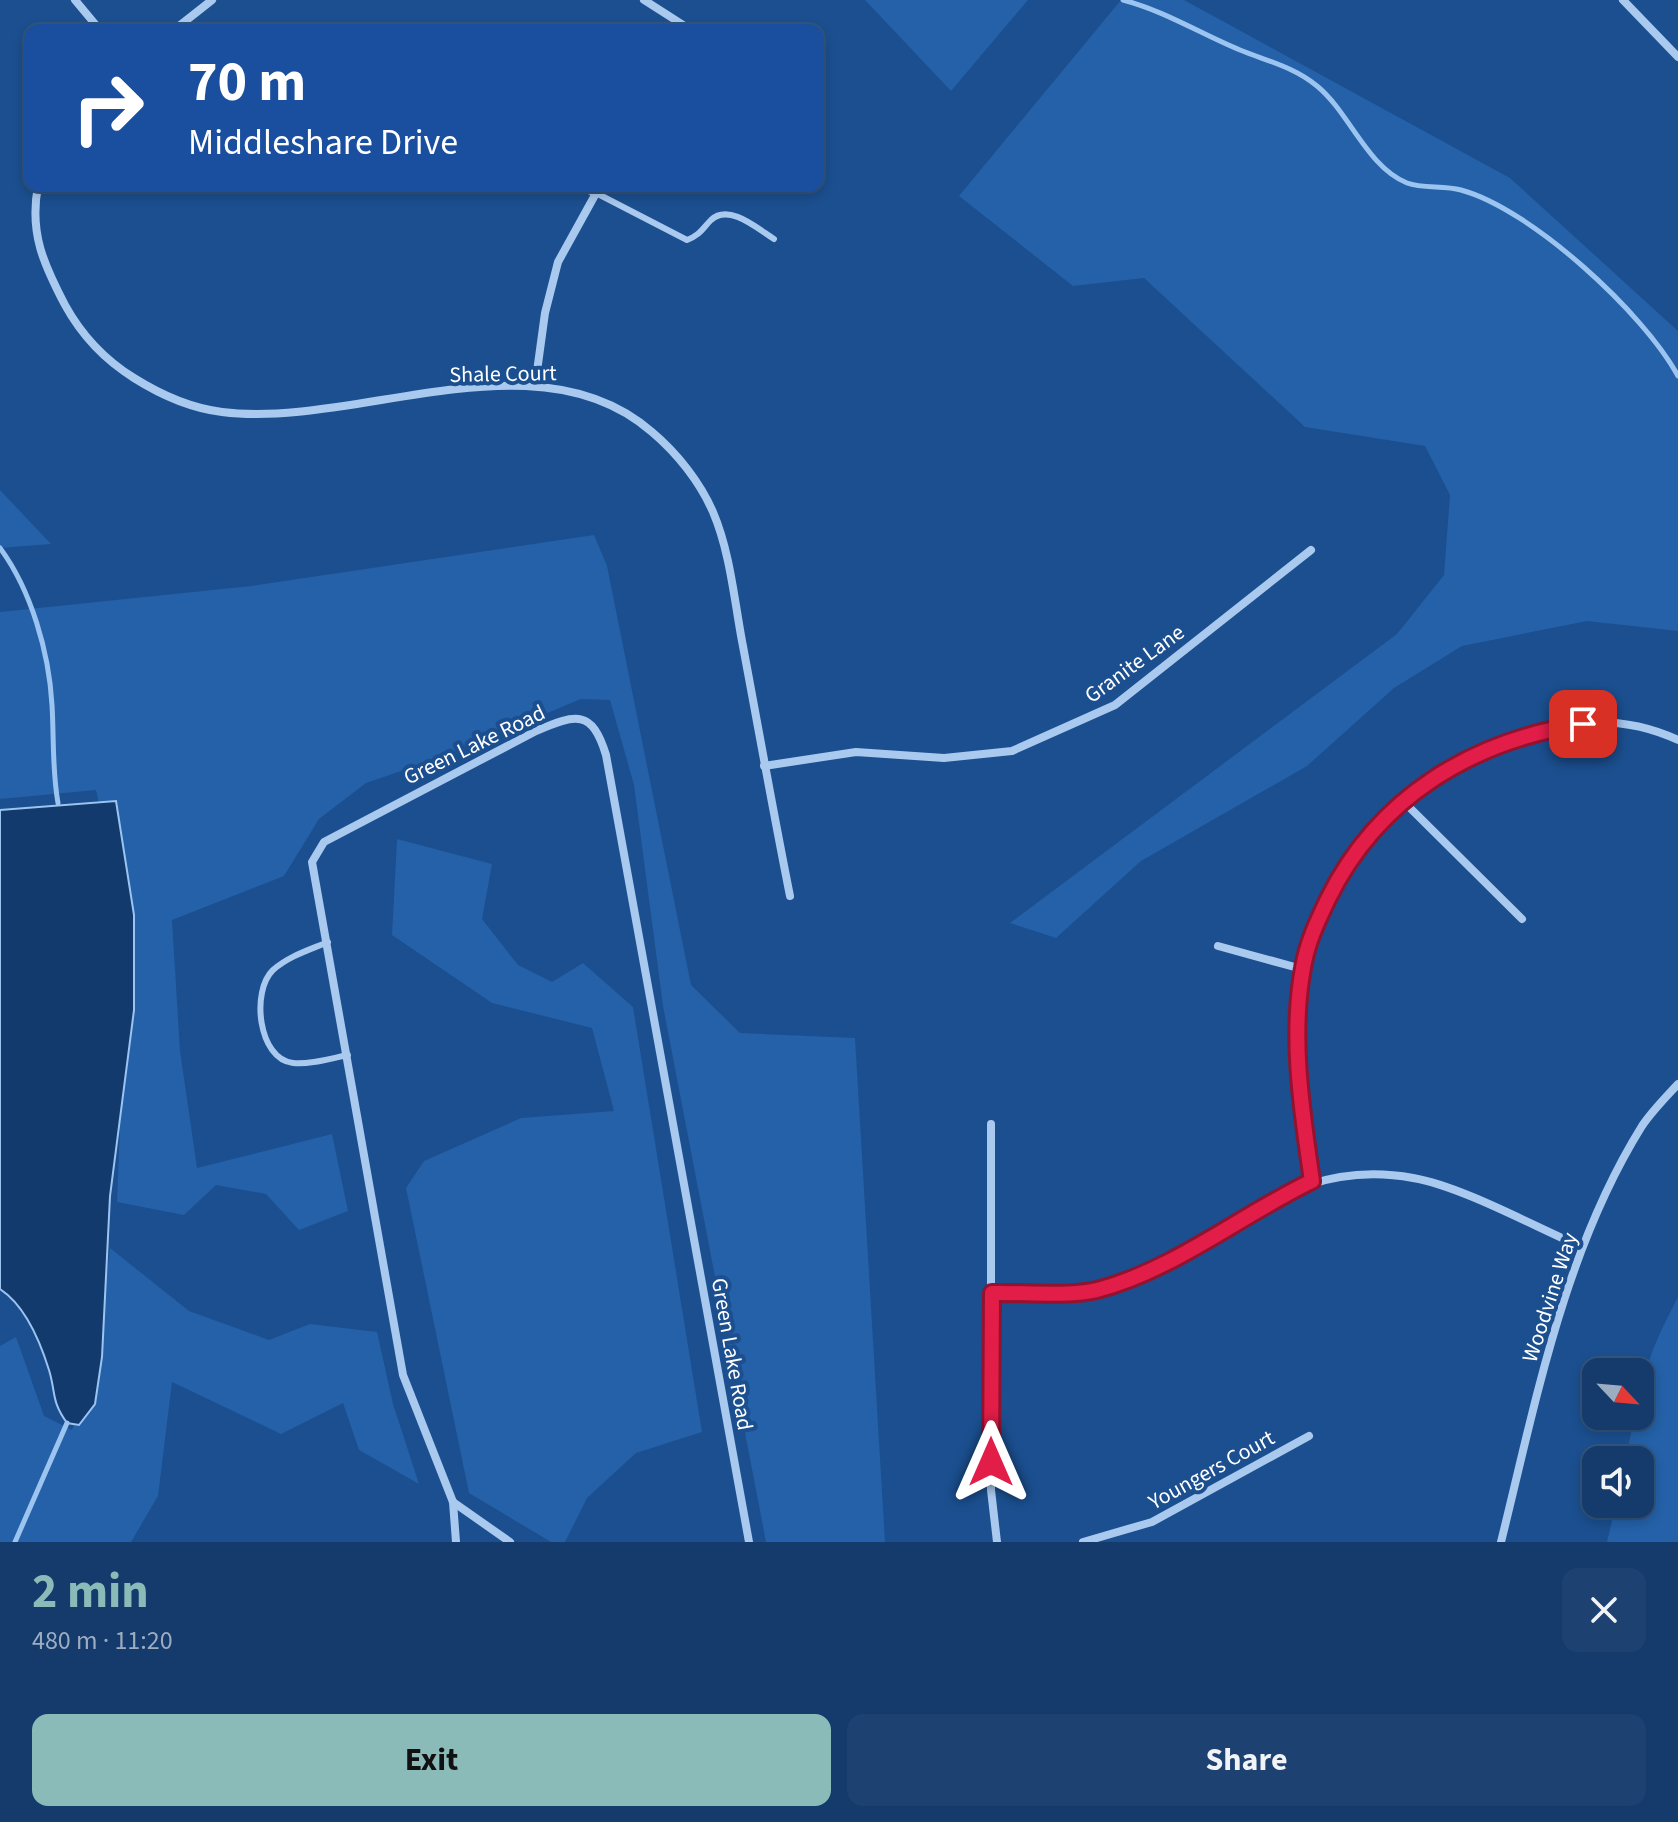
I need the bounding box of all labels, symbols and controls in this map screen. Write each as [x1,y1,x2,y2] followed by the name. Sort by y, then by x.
[188,43,306,122] text: 70 m
[56,56,160,160] icon: right
[188,117,458,168] text: Middleshare Drive
[449,357,557,391] street label: Shale Court
[1078,617,1191,711] street label: Granite Lane
[1549,690,1617,758] pin
[398,697,551,793] street label: Green Lake Road
[1561,702,1605,746] icon: arrive
[1514,1228,1586,1366] street label: Woodvine Way
[703,1276,761,1433] street label: Green Lake Road
[1582,1358,1654,1430] north arrow
[1582,1358,1654,1518] map controls
[949,1420,1033,1504] position arrow
[1142,1422,1281,1518] street label: Youngers Court
[1582,1446,1654,1518] button: sound
[32,1558,149,1626] text: 2 min
[1562,1568,1646,1652] button: close
[32,1622,173,1659] text: 480 m · 11:20
[32,1714,831,1806] button: Exit
[847,1714,1646,1806] button: Share

